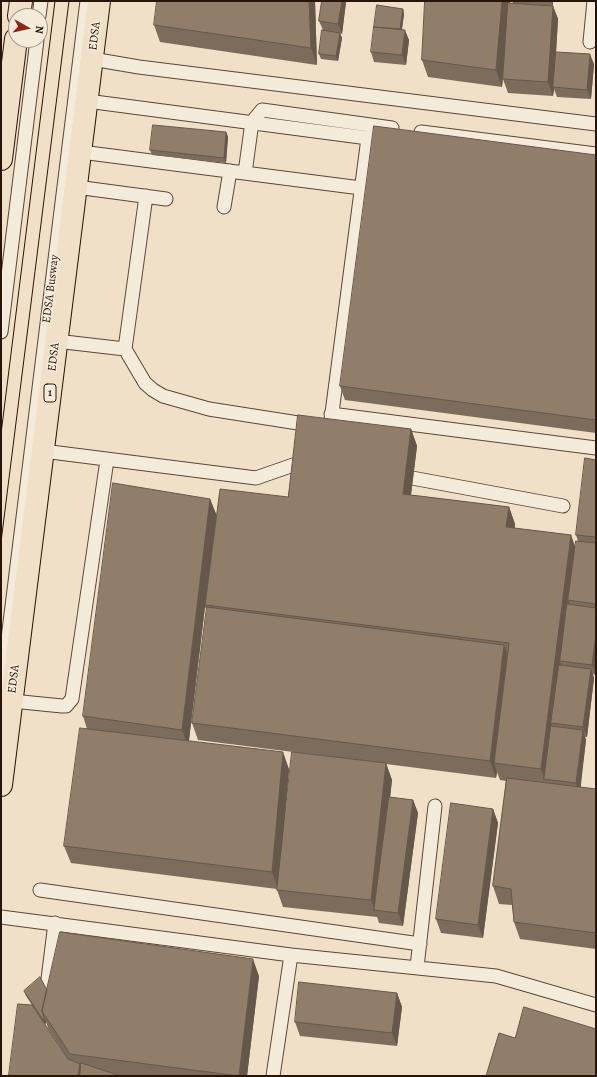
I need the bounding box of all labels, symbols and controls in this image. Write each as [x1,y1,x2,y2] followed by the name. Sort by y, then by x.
[8,8,48,48] north arrow
[86,21,104,51] street label: EDSA
[31,25,47,35] text: N
[40,254,62,324] street label: EDSA Busway
[45,342,63,372] street label: EDSA
[44,384,56,402] road number: 1
[5,664,23,694] street label: EDSA

